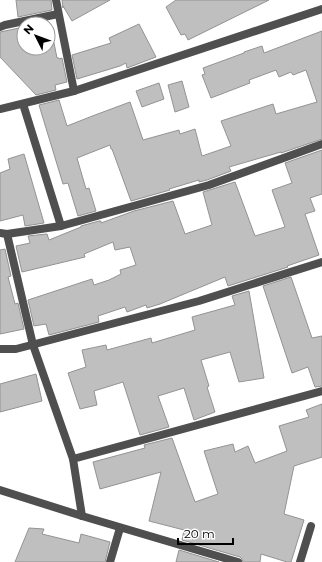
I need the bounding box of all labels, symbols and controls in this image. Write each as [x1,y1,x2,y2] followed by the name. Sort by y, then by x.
[16,16,56,56] north arrow
[20,21,37,37] text: N
[178,520,233,546] scale bar
[184,526,215,541] text: 20 m

